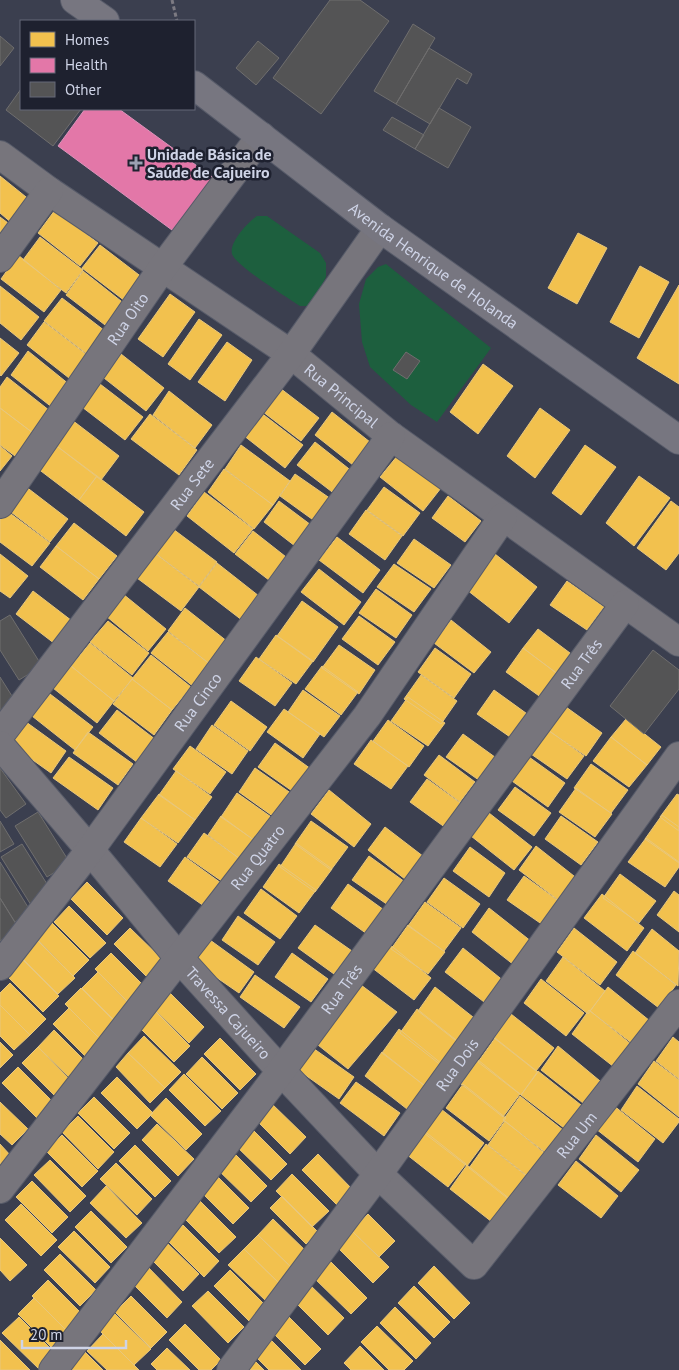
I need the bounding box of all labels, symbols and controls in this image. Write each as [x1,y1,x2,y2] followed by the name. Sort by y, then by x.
[20,20,195,110] legend
[65,30,109,49] text: Homes
[65,55,108,74] text: Health
[65,80,101,99] text: Other
[147,144,272,182] place label: Unidade Básica de Saúde de Cajueiro
[129,156,143,170] marker: Unidade Básica de Saúde de Cajueiro
[345,198,522,333] street label: Avenida Henrique de Holanda
[102,289,153,349] street label: Rua Oito
[300,359,383,432] street label: Rua Principal
[166,454,218,514] street label: Rua Sete
[556,634,606,693] street label: Rua Três
[170,669,226,735] street label: Rua Cinco
[226,821,289,894] street label: Rua Quatro
[316,960,367,1018] street label: Rua Três
[181,962,275,1063] street label: Travessa Cajueiro
[431,1034,483,1095] street label: Rua Dois
[552,1107,601,1162] street label: Rua Um
[22,1318,126,1350] scale bar
[30,1325,63,1344] text: 20 m

